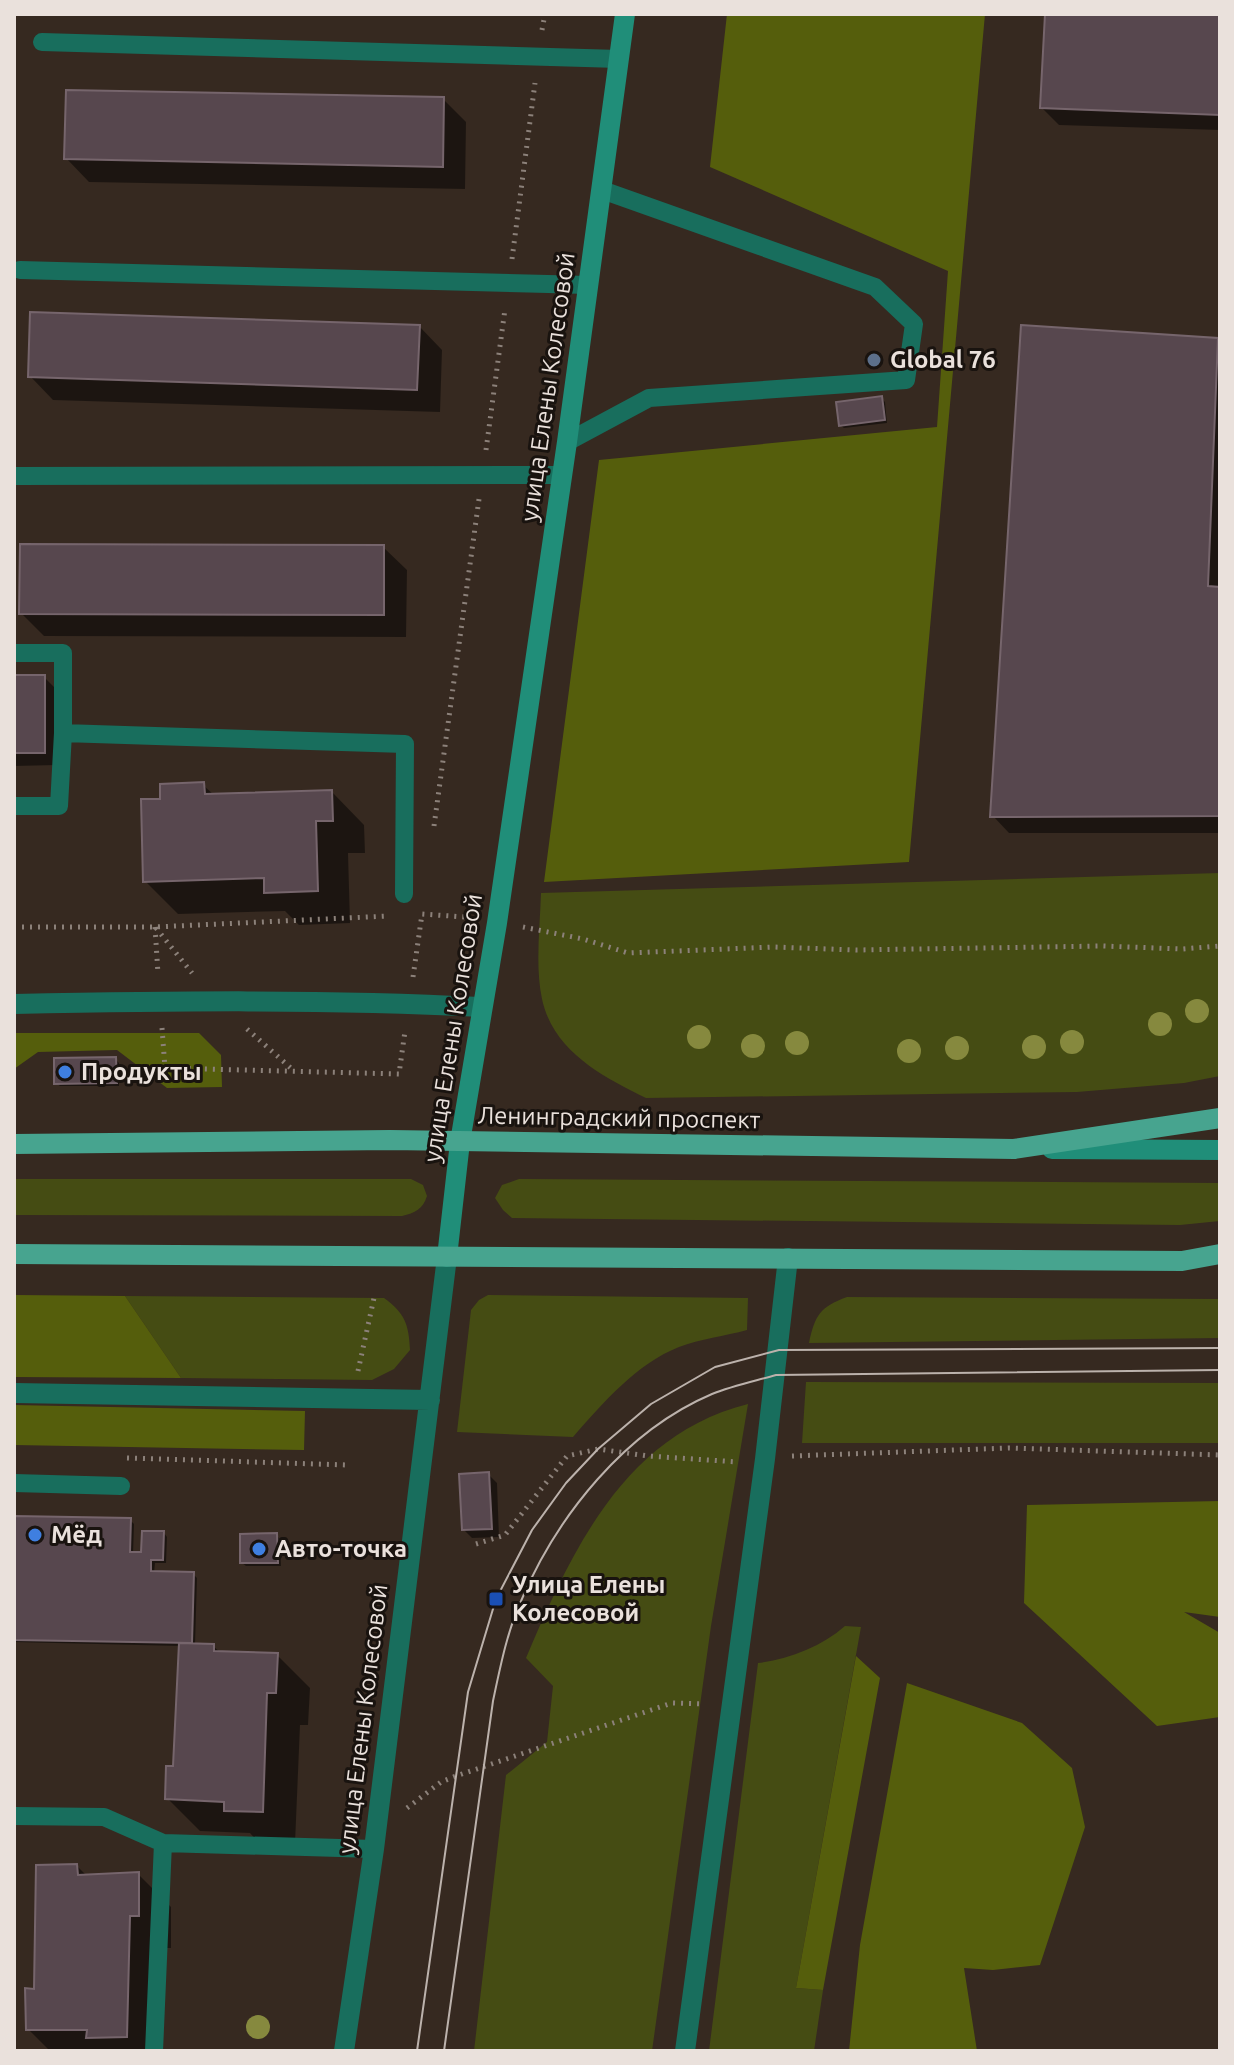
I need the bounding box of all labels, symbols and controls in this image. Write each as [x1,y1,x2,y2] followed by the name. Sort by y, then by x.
[515,251,580,523] street label: улица Елены Колесовой
[890,346,996,373] place label: Global 76
[865,351,883,369] marker: Global 76
[418,892,487,1164] street label: улица Елены Колесовой
[81,1058,202,1085] place label: Продукты
[56,1063,74,1081] marker: Продукты
[477,1102,761,1133] street label: Ленинградский проспект
[51,1521,102,1548] place label: Мёд
[26,1526,44,1544] marker: Мёд
[275,1535,407,1562] place label: Авто-точка
[250,1540,268,1558] marker: Авто-точка
[512,1571,665,1626] place label: Улица Елены Колесовой
[333,1583,392,1855] street label: улица Елены Колесовой
[487,1590,505,1608] marker: Улица Елены Колесовой

